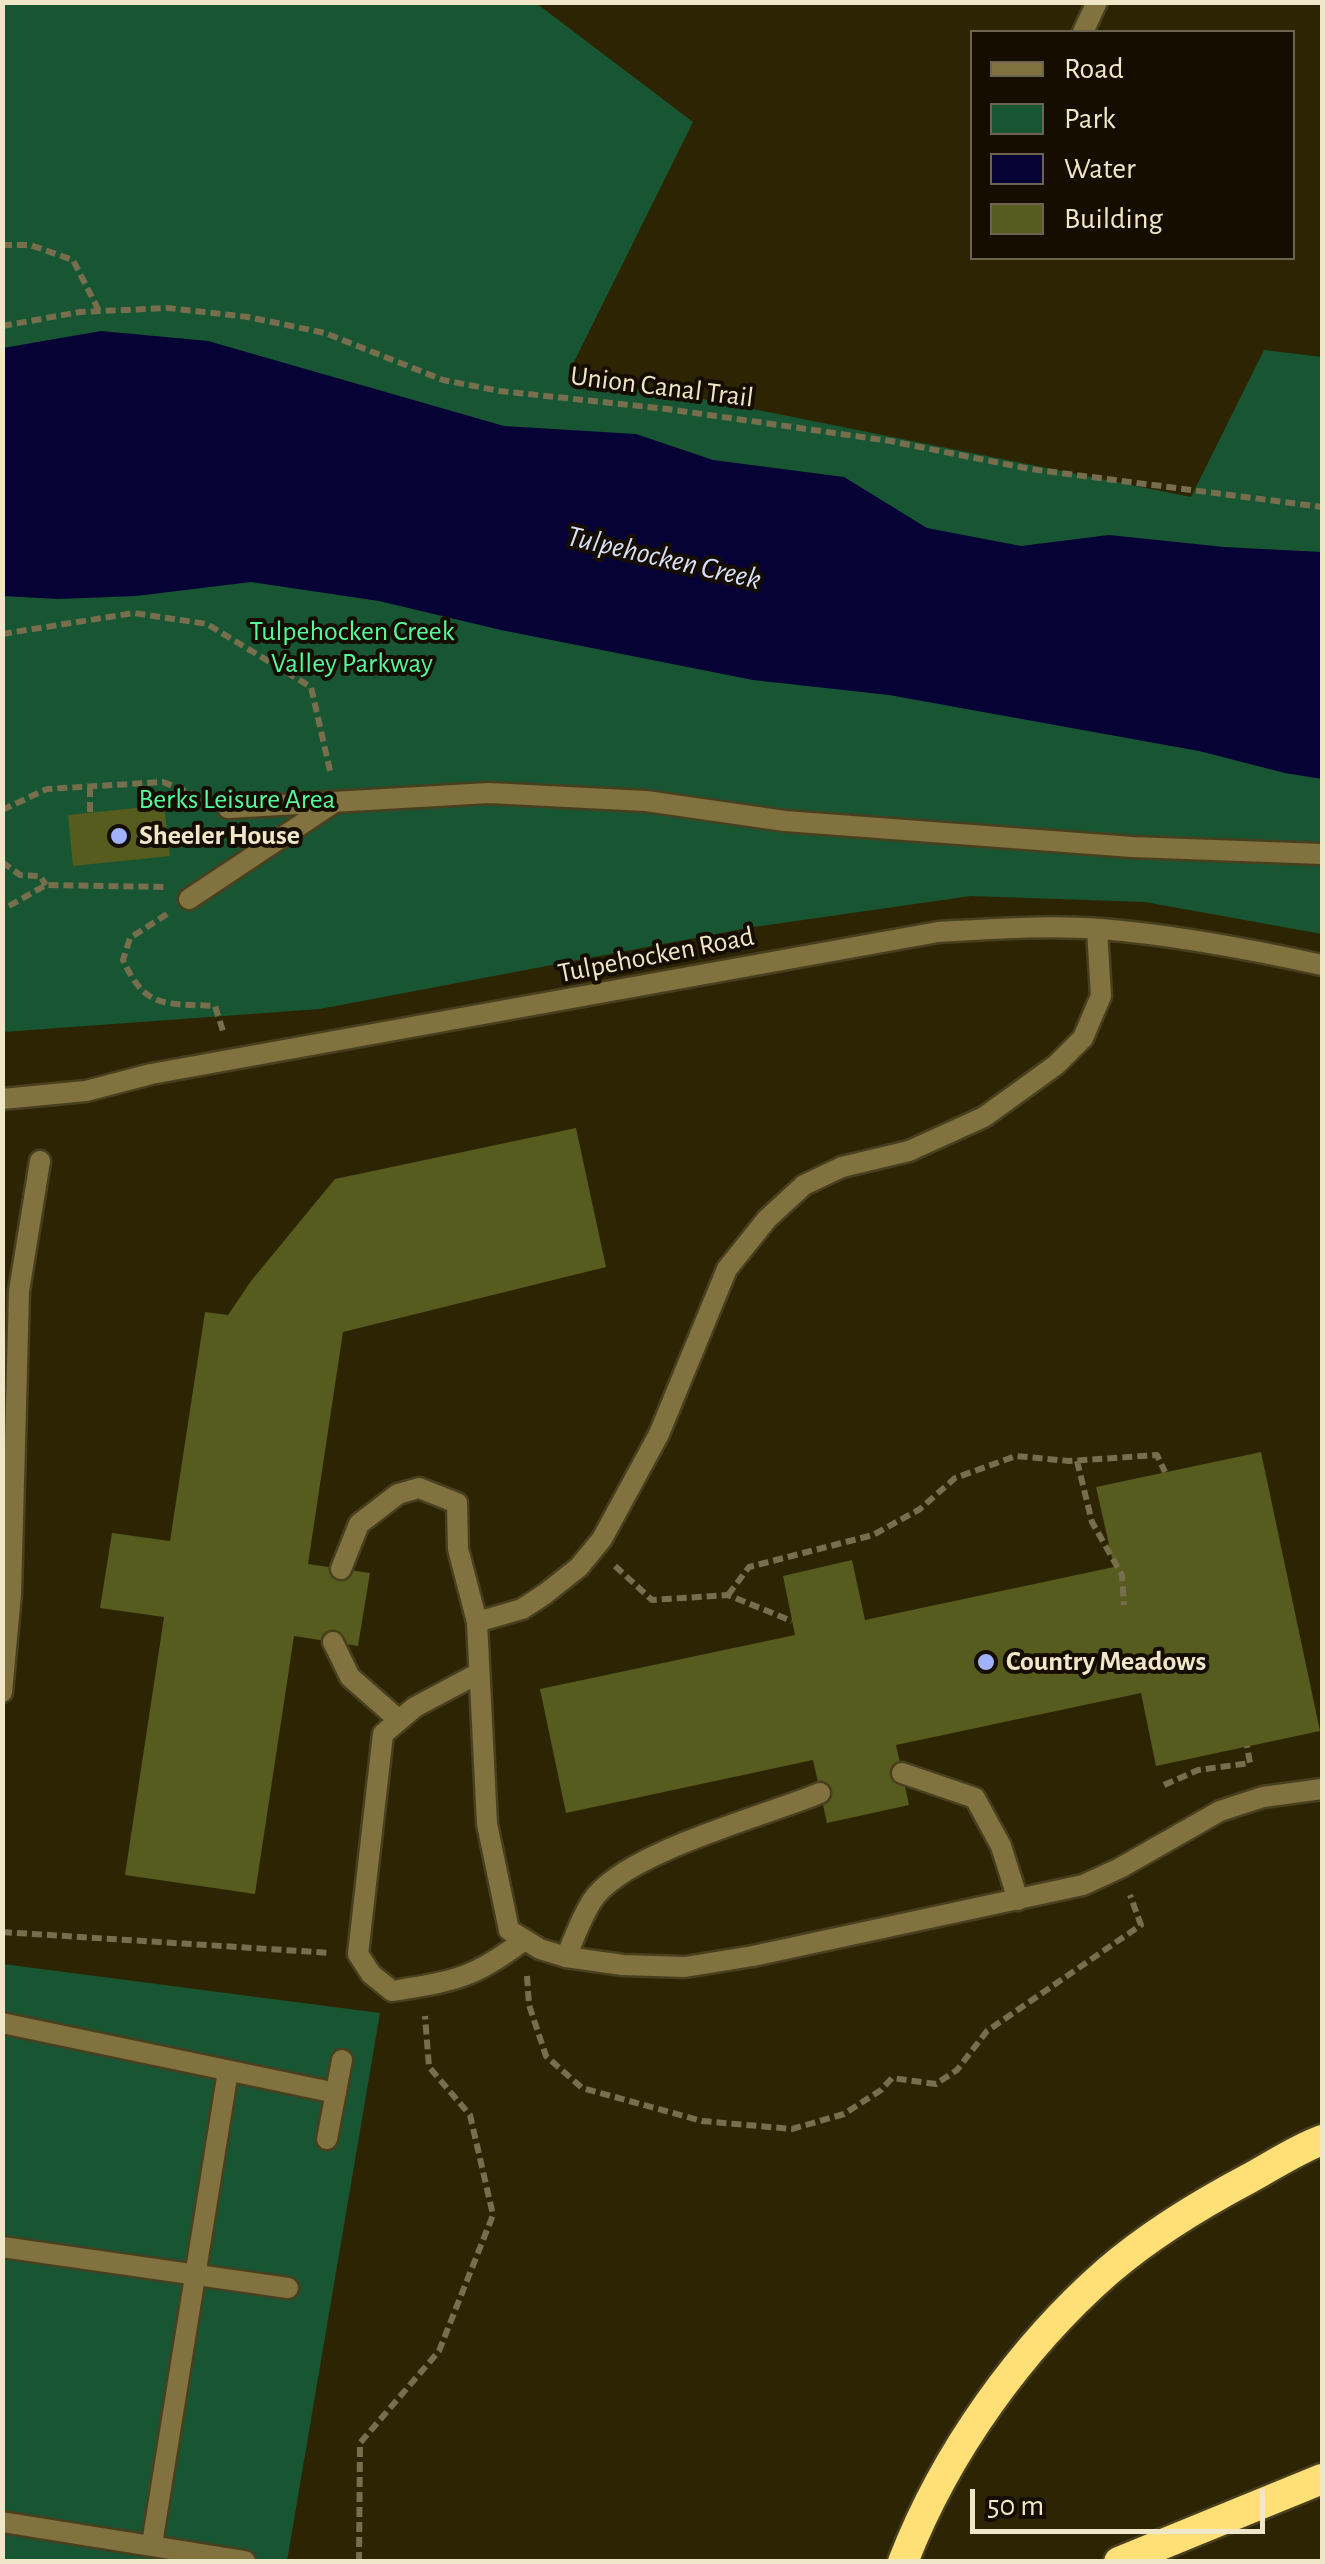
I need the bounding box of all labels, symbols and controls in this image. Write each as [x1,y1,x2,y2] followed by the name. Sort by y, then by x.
[970,30,1295,260] legend
[1064,54,1124,84] text: Road
[1064,104,1116,134] text: Park
[1064,154,1136,184] text: Water
[1064,204,1163,234] text: Building
[569,359,755,415] street label: Union Canal Trail
[563,518,765,598] water label: Tulpehocken Creek
[250,615,454,681] park label: Tulpehocken Creek Valley Parkway
[138,783,336,817] park label: Berks Leisure Area
[139,819,300,853] place label: Sheeler House
[108,825,130,847] marker: Sheeler House
[555,920,757,990] street label: Tulpehocken Road
[1006,1645,1206,1679] place label: Country Meadows
[975,1651,997,1673] marker: Country Meadows
[975,2469,1270,2531] scale bar
[987,2491,1044,2521] text: 50 m

